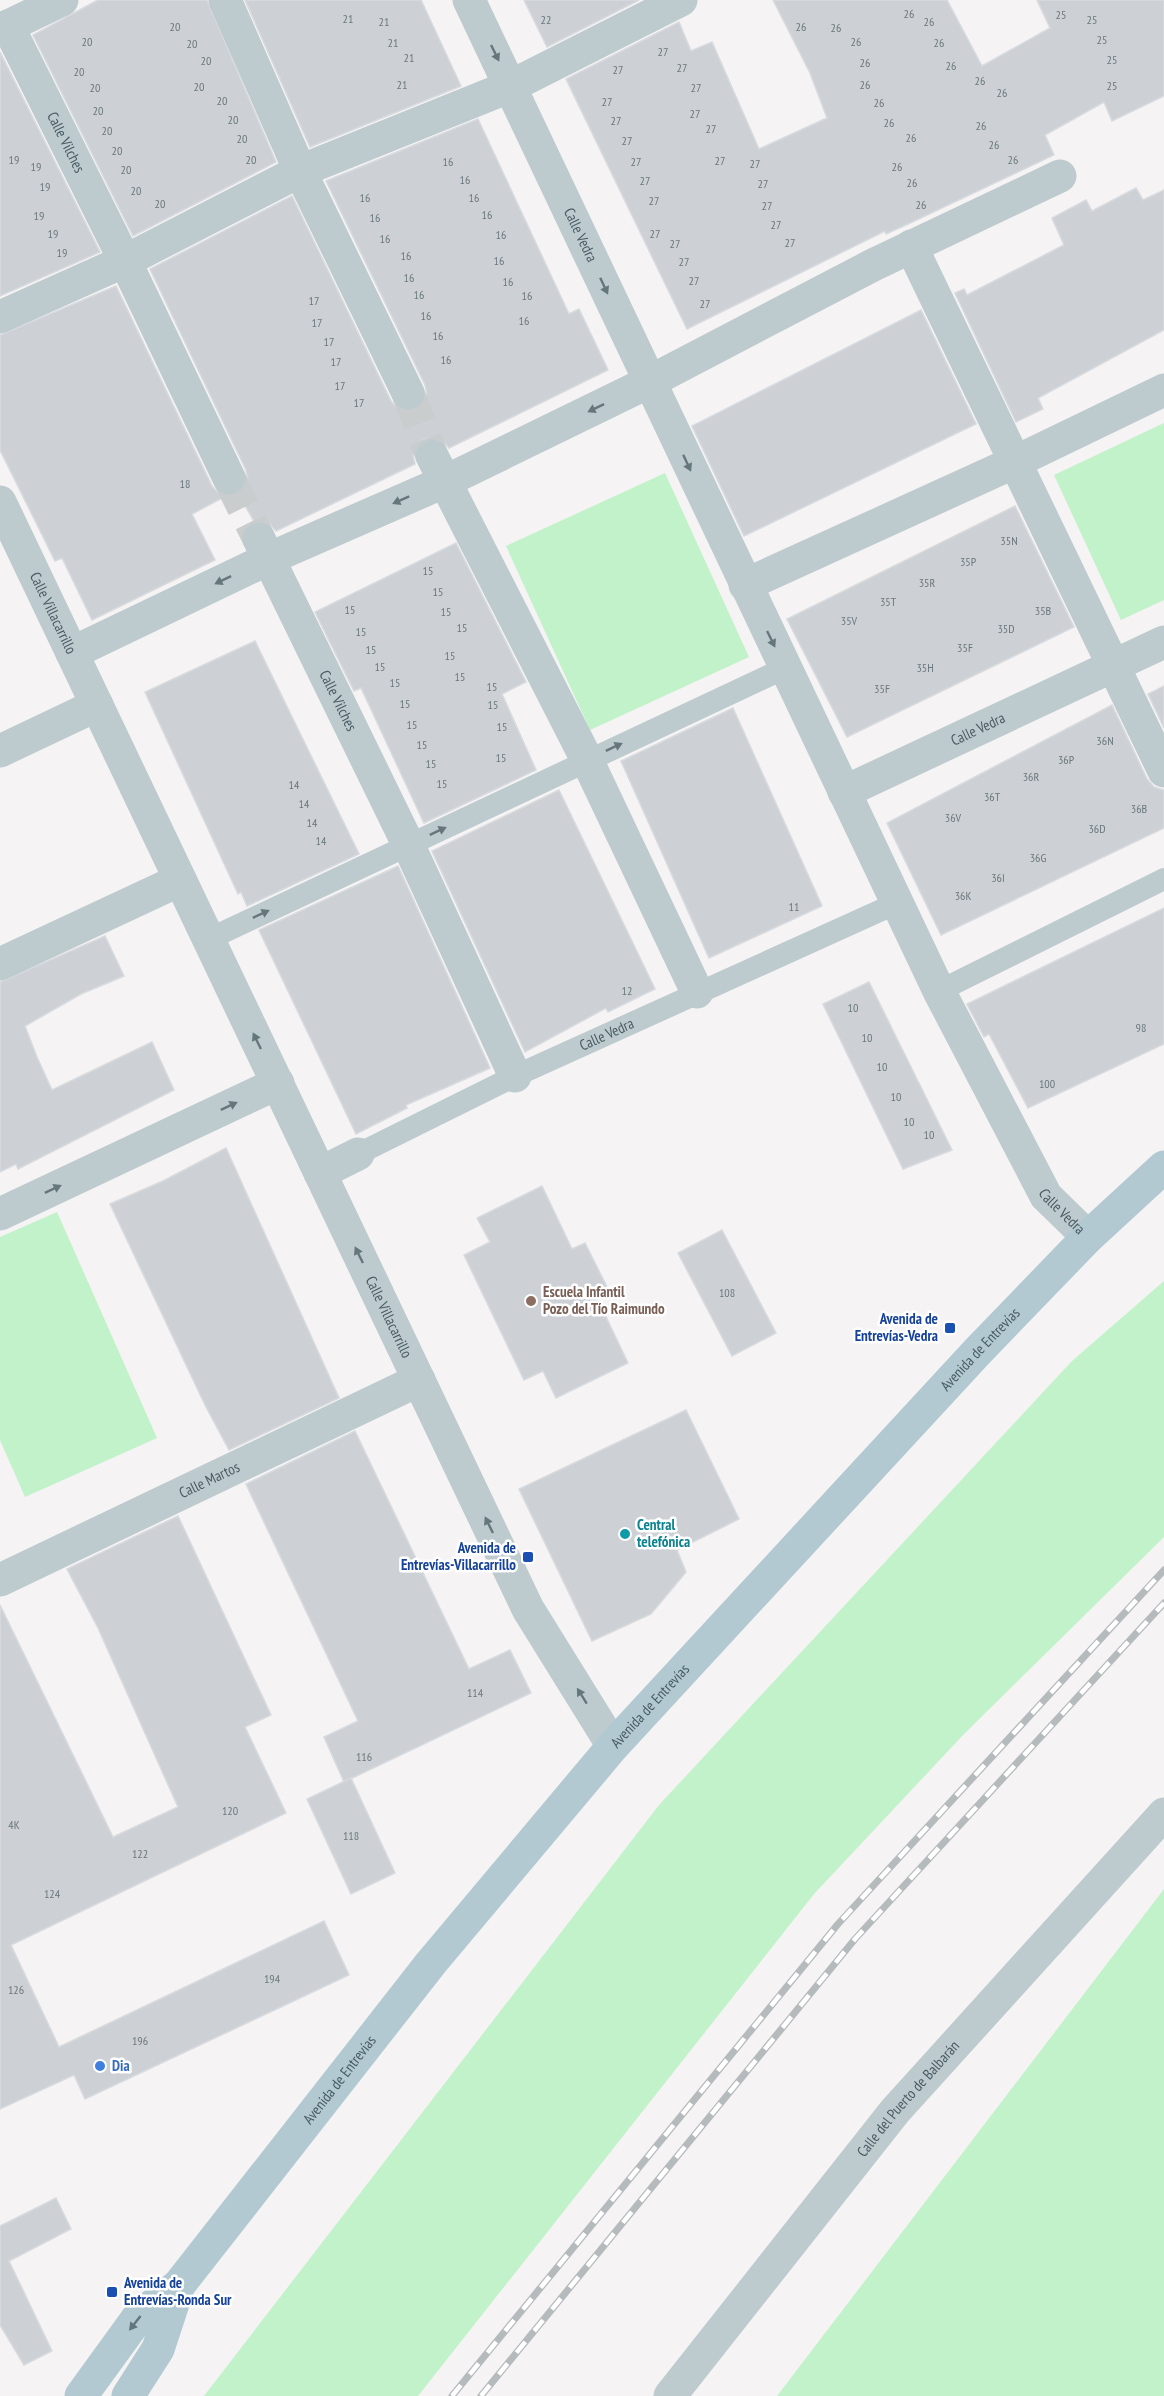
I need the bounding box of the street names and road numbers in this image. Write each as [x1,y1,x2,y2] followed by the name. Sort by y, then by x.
[43,109,90,176] street label: Calle Vilches
[560,205,602,265] street label: Calle Vedra
[26,569,81,657] street label: Calle Villacarrillo
[316,667,361,734] street label: Calle Vilches
[948,708,1008,750] street label: Calle Vedra
[576,1013,637,1055] street label: Calle Vedra
[1035,1185,1089,1238] street label: Calle Vedra
[362,1273,417,1361] street label: Calle Villacarrillo
[936,1303,1024,1395] street label: Avenida de Entrevías
[176,1457,242,1502] street label: Calle Martos
[606,1660,693,1752] street label: Avenida de Entrevías
[299,2031,380,2128] street label: Avenida de Entrevías
[853,2036,963,2160] street label: Calle del Puerto de Balbarán

